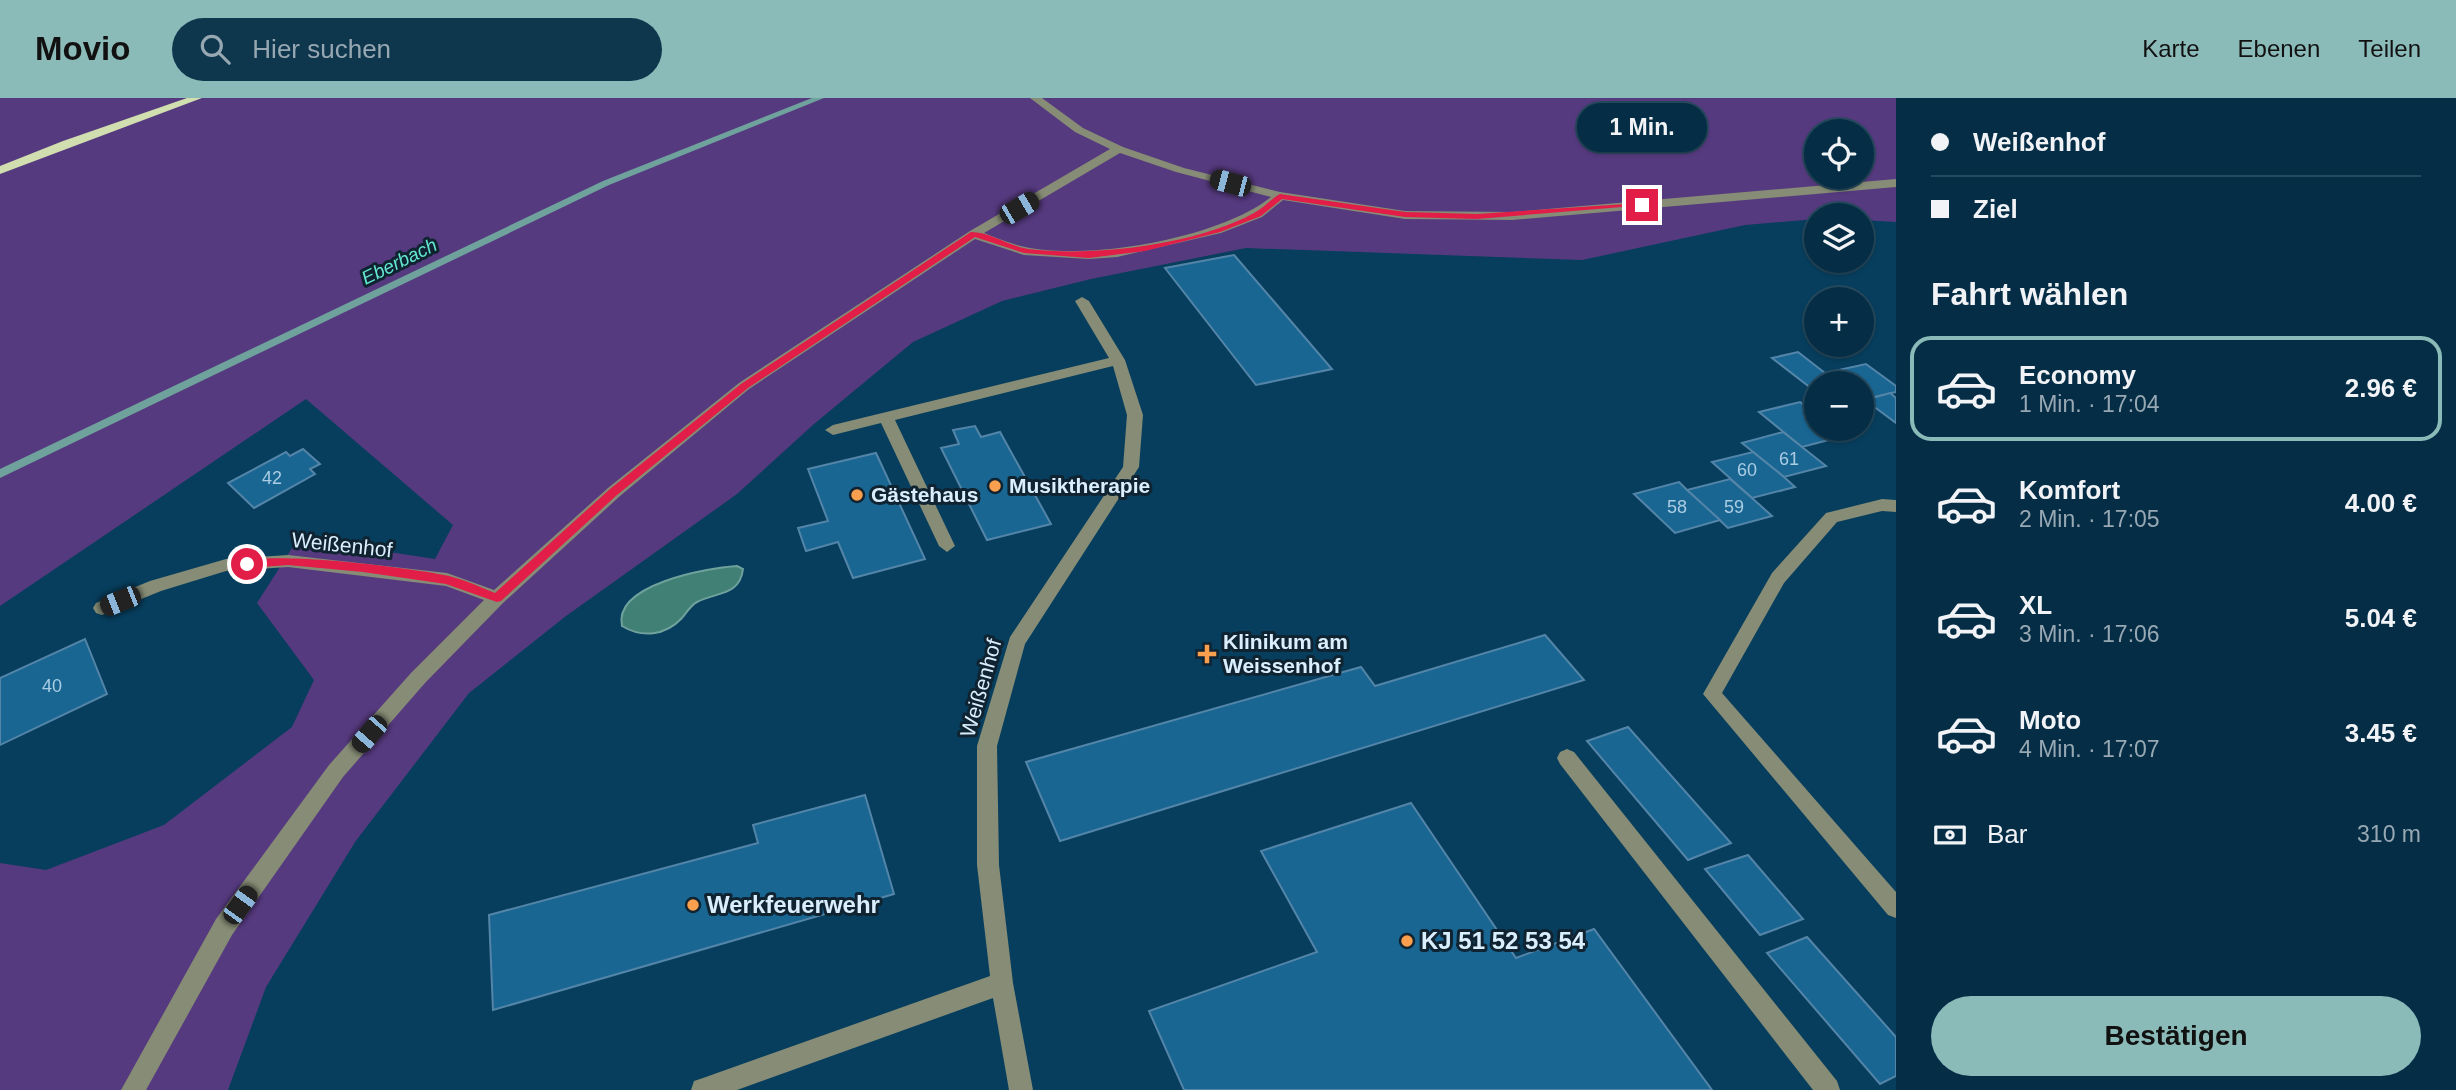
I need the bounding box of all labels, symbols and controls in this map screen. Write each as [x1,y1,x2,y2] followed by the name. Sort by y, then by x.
[172,18,662,81] search box
[35,30,130,67] text: Movio
[196,30,234,68] icon: search
[252,34,391,64] text: Hier suchen
[2142,35,2200,62] text: Karte
[2238,35,2320,62] text: Ebenen
[2358,35,2421,62] text: Teilen
[1577,104,1707,153] callout: 1 Min.
[1609,114,1675,140] text: 1 Min.
[1804,119,1874,441] map controls
[1804,119,1874,189] button: locate
[1973,127,2105,157] text: Weißenhof
[1207,167,1254,199] car
[996,188,1043,228] car
[1626,189,1658,221] route end
[1973,194,2018,224] text: Ziel
[1804,203,1874,273] button: layers
[358,234,440,289] water label: Eberbach
[1931,276,2128,312] text: Fahrt wählen
[1804,287,1874,357] button: +
[1935,357,1998,420] icon: car
[2019,360,2136,390] text: Economy
[1804,371,1874,441] button: −
[2345,373,2417,403] text: 2.96 €
[2019,391,2160,417] text: 1 Min. · 17:04
[1779,449,1799,469] house number: 61
[1737,460,1757,480] house number: 60
[262,468,282,488] house number: 42
[1935,472,1998,535] icon: car
[1009,474,1150,497] place label: Musiktherapie
[2019,475,2120,505] text: Komfort
[987,478,1003,494] marker: Musiktherapie
[871,483,978,506] place label: Gästehaus
[849,487,865,503] marker: Gästehaus
[2345,488,2417,518] text: 4.00 €
[1667,497,1687,517] house number: 58
[1724,497,1744,517] house number: 59
[2019,506,2160,532] text: 2 Min. · 17:05
[291,528,394,561] street label: Weißenhof
[231,548,263,580] route start
[97,583,144,619] car
[1935,587,1998,650] icon: car
[2019,590,2052,620] text: XL
[2345,603,2417,633] text: 5.04 €
[2019,621,2160,647] text: 3 Min. · 17:06
[1223,630,1348,677] place label: Klinikum am Weissenhof
[956,636,1006,740] street label: Weißenhof
[1197,644,1217,664] marker: Klinikum am Weissenhof
[42,676,62,696] house number: 40
[1935,702,1998,765] icon: car
[2019,705,2081,735] text: Moto
[348,711,391,757] car
[2345,718,2417,748] text: 3.45 €
[2019,736,2160,762] text: 4 Min. · 17:07
[1931,816,1969,854] icon: cash
[1987,819,2027,849] text: Bar
[2357,821,2421,847] text: 310 m
[220,882,261,928] car
[707,891,880,918] place label: Werkfeuerwehr
[685,897,701,913] marker: Werkfeuerwehr
[1421,927,1586,954] place label: KJ 51 52 53 54
[1399,933,1415,949] marker: KJ 51 52 53 54
[1931,996,2421,1076] button: Bestätigen

